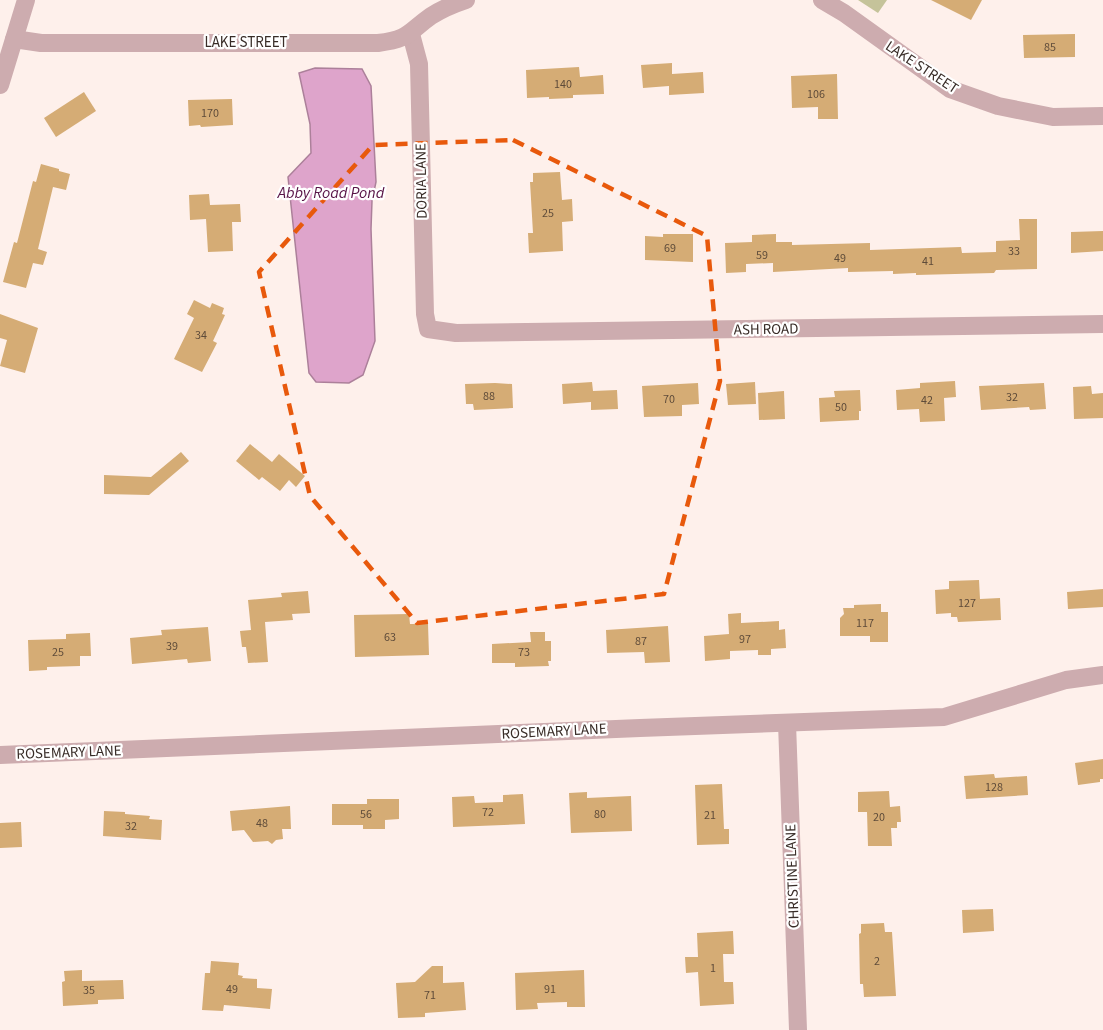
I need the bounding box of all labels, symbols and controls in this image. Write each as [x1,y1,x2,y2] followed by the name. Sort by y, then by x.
[204,32,288,53] street label: LAKE STREET
[881,36,962,99] street label: LAKE STREET
[1044,39,1056,56] house number: 85
[554,76,572,93] house number: 140
[807,86,825,103] house number: 106
[201,105,219,122] house number: 170
[410,143,433,219] street label: DORIA LANE
[277,182,385,204] water label: Abby Road Pond
[542,205,554,222] house number: 25
[664,240,676,257] house number: 69
[1008,243,1020,260] house number: 33
[756,247,768,264] house number: 59
[834,250,846,267] house number: 49
[922,253,934,270] house number: 41
[734,318,799,341] street label: ASH ROAD
[195,327,207,344] house number: 34
[483,388,495,405] house number: 88
[1006,389,1018,406] house number: 32
[663,391,675,408] house number: 70
[921,392,933,409] house number: 42
[835,399,847,416] house number: 50
[958,595,976,612] house number: 127
[856,615,874,632] house number: 117
[384,629,396,646] house number: 63
[739,631,751,648] house number: 97
[635,633,647,650] house number: 87
[166,638,178,655] house number: 39
[52,644,64,661] house number: 25
[518,644,530,661] house number: 73
[501,718,607,745] street label: ROSEMARY LANE
[16,740,122,765] street label: ROSEMARY LANE
[985,779,1003,796] house number: 128
[482,804,494,821] house number: 72
[360,806,372,823] house number: 56
[594,806,606,823] house number: 80
[704,807,716,824] house number: 21
[873,809,885,826] house number: 20
[256,815,268,832] house number: 48
[125,818,137,835] house number: 32
[780,823,805,928] street label: CHRISTINE LANE
[874,953,880,970] house number: 2
[710,960,716,977] house number: 1
[226,981,238,998] house number: 49
[544,981,556,998] house number: 91
[83,982,95,999] house number: 35
[424,987,436,1004] house number: 71

